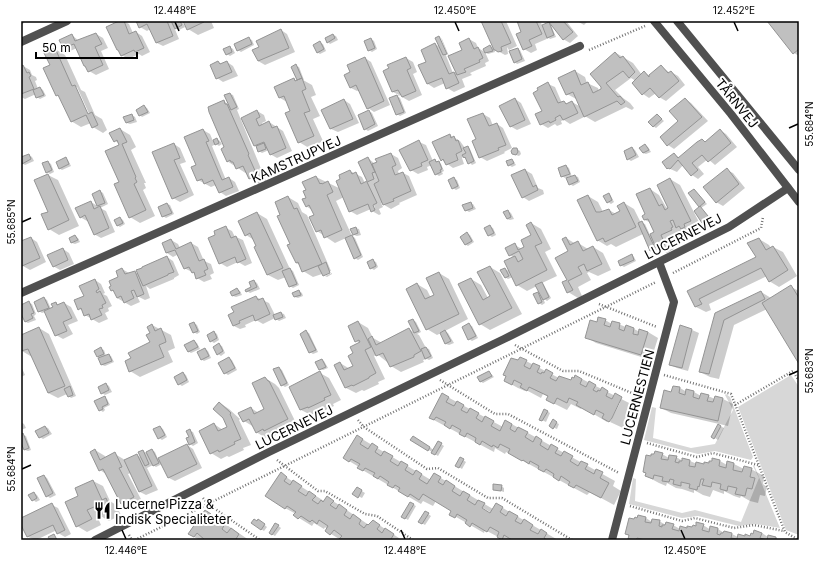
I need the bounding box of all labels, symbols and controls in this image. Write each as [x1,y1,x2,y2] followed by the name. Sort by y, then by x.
[154,4,196,16] text: 12.448°E
[434,4,476,16] text: 12.450°E
[713,4,755,16] text: 12.452°E
[36,34,137,60] scale bar
[42,40,71,55] text: 50 m
[712,75,762,131] street label: TÅRNVEJ
[803,101,815,147] text: 55.684°N
[249,132,343,186] street label: KAMSTRUPVEJ
[5,199,17,245] text: 55.685°N
[642,210,724,262] street label: LUCERNEVEJ
[617,348,657,446] street label: LUCERNESTIEN
[803,348,815,394] text: 55.683°N
[253,401,335,453] street label: LUCERNEVEJ
[5,446,17,492] text: 55.684°N
[115,496,231,527] place label: Lucerne Pizza & Indisk Specialiteter
[92,501,112,521] restaurant icon: Lucerne Pizza & Indisk Specialiteter
[105,544,147,556] text: 12.446°E
[384,544,426,556] text: 12.448°E
[664,544,706,556] text: 12.450°E

